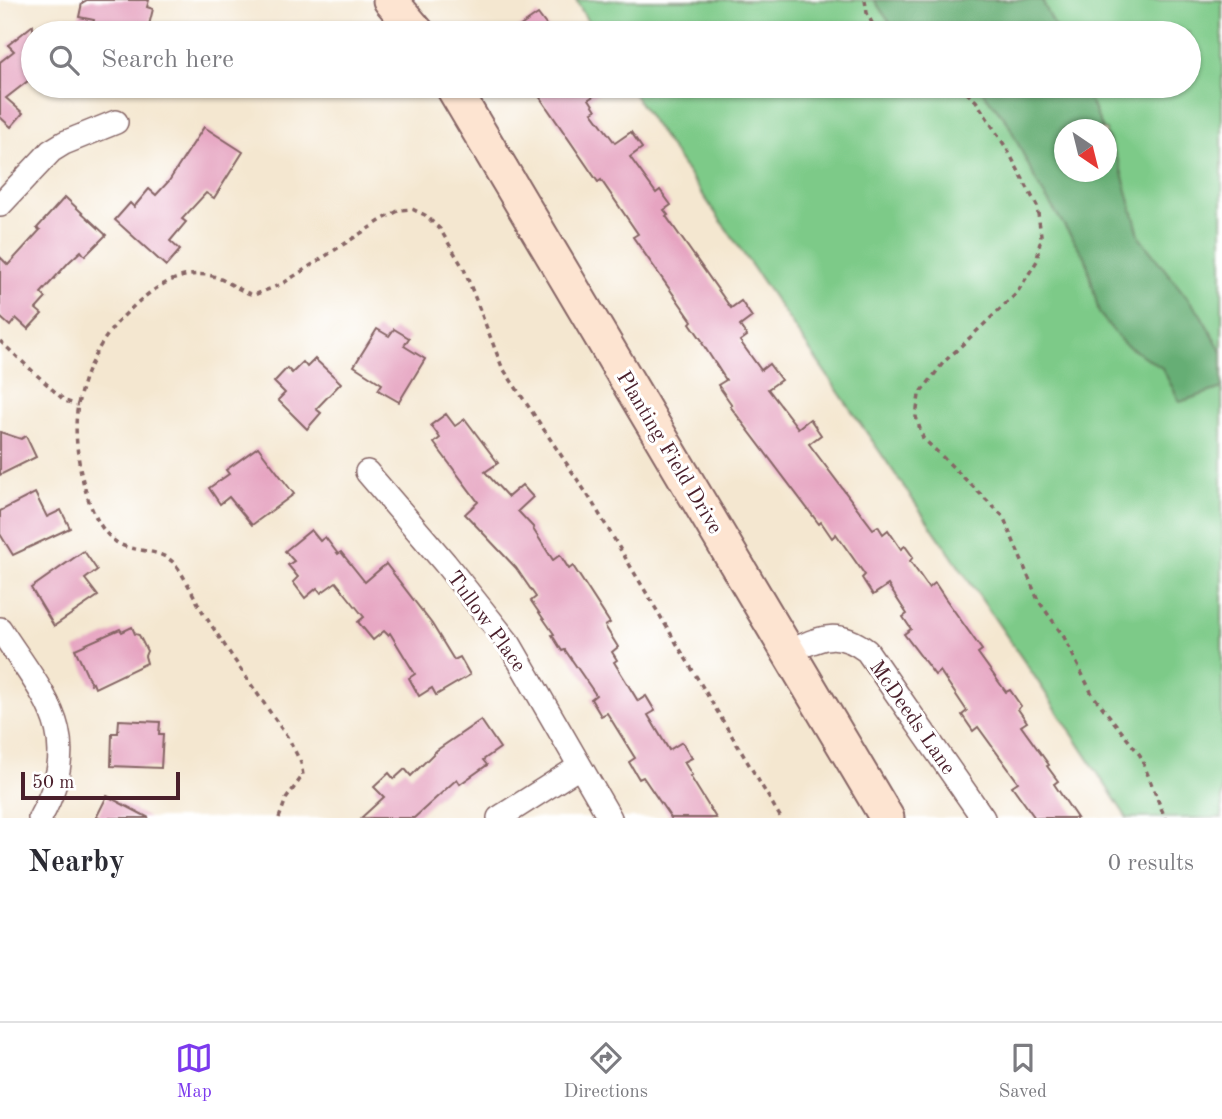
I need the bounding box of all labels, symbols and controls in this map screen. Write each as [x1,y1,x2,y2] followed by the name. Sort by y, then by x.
[21,21,1201,98] search box
[45,41,83,79] icon: search
[101,47,234,73] text: Search here
[1054,119,1117,182] north arrow
[612,368,726,538] street label: Planting Field Drive
[442,568,529,676] street label: Tullow Place
[865,657,959,779] street label: McDeeds Lane
[21,769,180,801] scale bar
[32,774,74,793] text: 50 m
[28,848,125,878] text: Nearby
[1108,852,1194,875] text: 0 results
[175,1039,213,1104] tab: Map
[564,1039,648,1104] tab: Directions
[998,1039,1047,1104] tab: Saved

